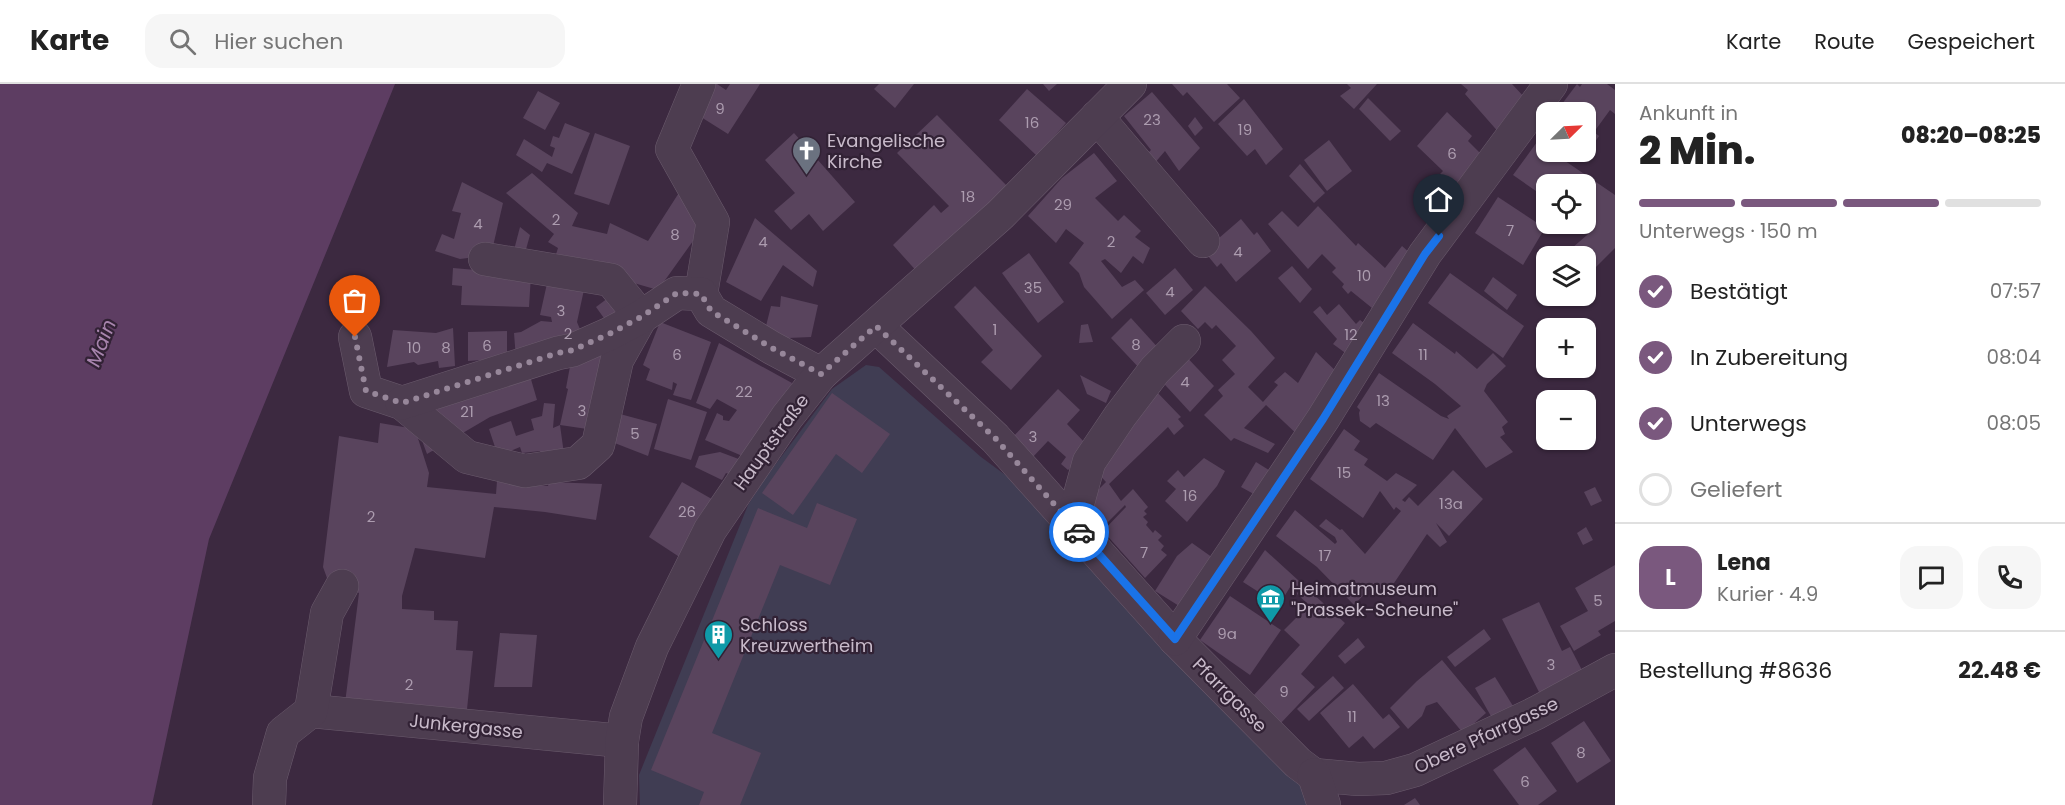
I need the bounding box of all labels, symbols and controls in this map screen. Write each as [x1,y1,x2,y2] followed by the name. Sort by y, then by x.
[145,14,565,68] search box
[30,21,109,60] text: Karte
[166,25,199,58] icon: search
[214,26,343,57] text: Hier suchen
[1726,27,1781,56] text: Karte
[1814,27,1875,56] text: Route
[1908,27,2035,56] text: Gespeichert
[715,98,725,119] house number: 9
[1639,99,1738,127] text: Ankunft in
[1536,102,1596,162] north arrow
[1536,102,1596,450] map controls
[1143,109,1161,130] house number: 23
[1025,112,1039,133] house number: 16
[1238,119,1252,140] house number: 19
[1901,120,2041,151] text: 08:20–08:25
[1639,123,1756,178] text: 2 Min.
[827,128,945,174] place label: Evangelische Kirche
[790,134,822,176] church icon: Evangelische Kirche
[1447,143,1457,164] house number: 6
[1413,174,1464,236] pin
[1536,174,1596,234] button: locate
[1422,183,1455,216] icon: home
[961,186,975,207] house number: 18
[1054,194,1072,215] house number: 29
[552,209,560,230] house number: 2
[473,213,483,234] house number: 4
[1639,217,1818,245] text: Unterwegs · 150 m
[1506,220,1514,241] house number: 7
[670,224,680,245] house number: 8
[758,231,768,252] house number: 4
[1107,231,1115,252] house number: 2
[1233,241,1243,262] house number: 4
[1536,246,1596,306] button: layers
[1357,265,1371,286] house number: 10
[329,275,380,337] pin
[1639,275,1672,308] icon: check
[1690,276,1788,307] text: Bestätigt
[1024,277,1042,298] house number: 35
[1990,277,2041,305] text: 07:57
[1165,281,1175,302] house number: 4
[338,284,371,317] icon: bag
[557,300,565,321] house number: 3
[79,315,123,371] water label: Main
[1536,318,1596,378] button: +
[993,319,997,340] house number: 1
[564,323,572,344] house number: 2
[1344,324,1358,345] house number: 12
[1131,334,1141,355] house number: 8
[482,335,492,356] house number: 6
[407,337,421,358] house number: 10
[441,337,451,358] house number: 8
[1639,341,1672,374] icon: check
[1690,342,1848,373] text: In Zubereitung
[1986,343,2041,371] text: 08:04
[672,344,682,365] house number: 6
[1418,344,1428,365] house number: 11
[1180,371,1190,392] house number: 4
[735,381,753,402] house number: 22
[728,389,814,495] street label: Hauptstraße
[1376,390,1390,411] house number: 13
[1536,390,1596,450] button: −
[578,400,586,421] house number: 3
[460,401,474,422] house number: 21
[1639,407,1672,440] icon: check
[1690,408,1807,439] text: Unterwegs
[1986,409,2041,437] text: 08:05
[630,423,640,444] house number: 5
[1029,426,1037,447] house number: 3
[1337,462,1351,483] house number: 15
[1690,474,1782,505] text: Geliefert
[1183,485,1197,506] house number: 16
[1439,493,1463,514] house number: 13a
[678,501,696,522] house number: 26
[1049,502,1109,562] courier
[367,506,375,527] house number: 2
[1063,516,1096,549] icon: car
[1140,542,1148,563] house number: 7
[1319,545,1332,566] house number: 17
[1900,546,1963,609] button: chat
[1978,546,2041,609] button: phone
[1717,547,1771,578] text: Lena
[1665,562,1676,593] text: L
[1291,576,1458,622] place label: Heimatmuseum "Prassek-Scheune"
[1717,580,1818,608] text: Kurier · 4.9
[1254,582,1286,624] museum icon: Heimatmuseum "Prassek-Scheune"
[1593,590,1603,611] house number: 5
[740,612,873,658] place label: Schloss Kreuzwertheim
[703,618,735,660] building icon: Schloss Kreuzwertheim
[1217,623,1237,644] house number: 9a
[1187,652,1273,738] street label: Pfarrgasse
[1547,654,1555,675] house number: 3
[1639,655,1832,686] text: Bestellung #8636
[1958,655,2041,686] text: 22.48 €
[405,674,413,695] house number: 2
[1279,681,1289,702] house number: 9
[1410,691,1562,779] street label: Obere Pfarrgasse
[1347,706,1357,727] house number: 11
[408,708,524,744] street label: Junkergasse
[1576,742,1586,763] house number: 8
[1520,771,1530,792] house number: 6

